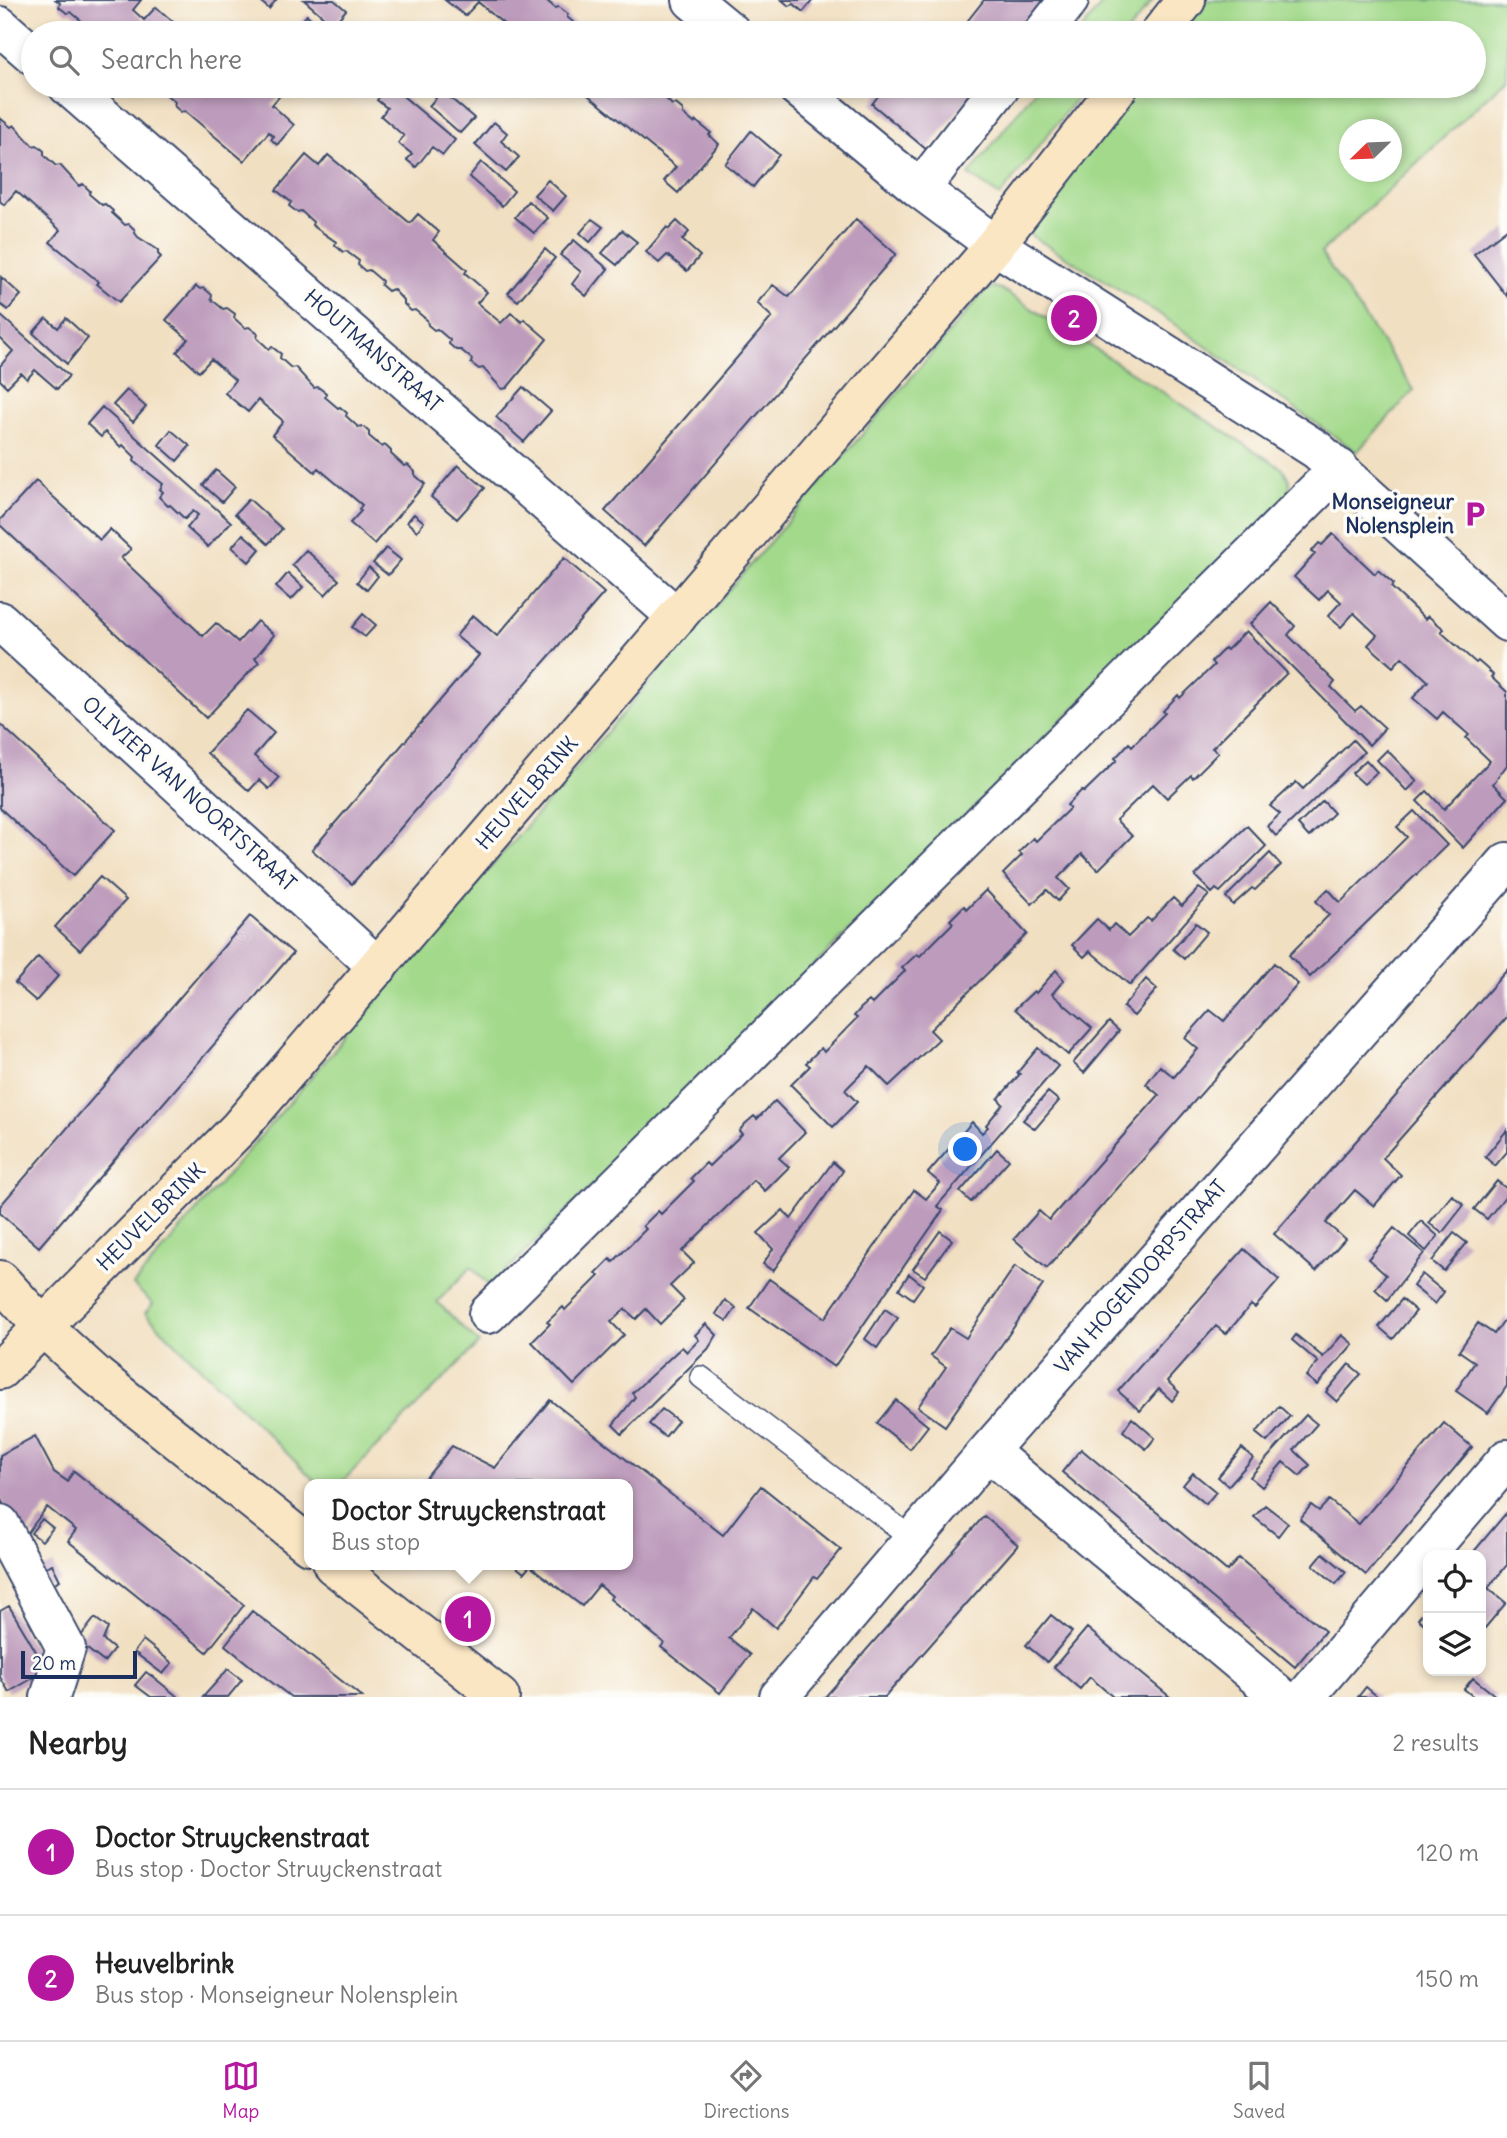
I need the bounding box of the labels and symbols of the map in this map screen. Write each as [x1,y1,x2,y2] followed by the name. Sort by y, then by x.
[1339,119,1402,182] north arrow
[299,283,448,418] street label: HOUTMANSTRAAT
[1051,292,1097,344] pin: 2
[1332,488,1454,539] place label: Monseigneur Nolensplein
[1460,499,1490,529] parking icon: Monseigneur Nolensplein
[77,690,302,897] street label: OLIVIER VAN NOORTSTRAAT
[470,730,584,855] street label: HEUVELBRINK
[948,1132,982,1166] your location
[91,1157,211,1277] street label: HEUVELBRINK
[1049,1174,1232,1379] street label: VAN HOGENDORPSTRAAT
[445,1593,491,1645] pin: 1
[21,1648,136,1680] scale bar

